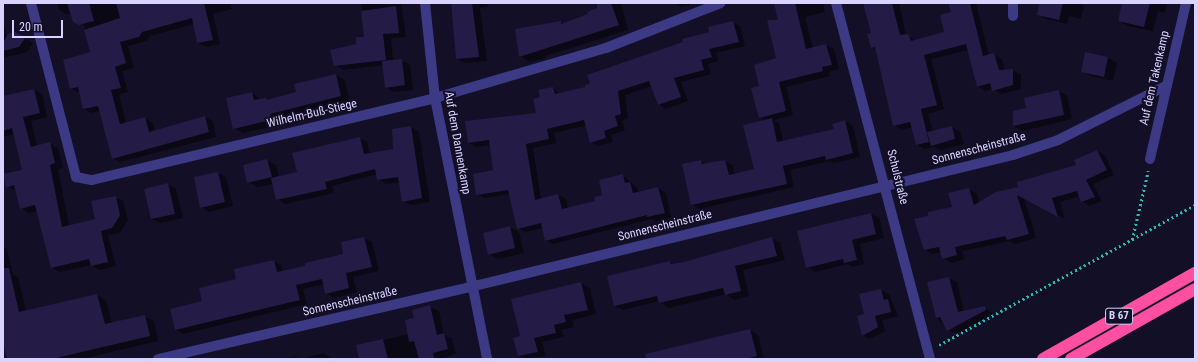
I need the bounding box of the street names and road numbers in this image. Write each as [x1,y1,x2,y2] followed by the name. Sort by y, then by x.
[1137,29,1173,127] street label: Auf dem Takenkamp
[441,90,473,196] street label: Auf dem Dannenkamp
[266,97,358,131] street label: Wilhelm-Buß-Stiege
[931,130,1027,168] street label: Sonnenscheinstraße
[883,148,911,206] street label: Schulstraße
[616,207,714,245] street label: Sonnenscheinstraße
[301,284,399,320] street label: Sonnenscheinstraße
[1105,307,1133,325] road number: B 67

